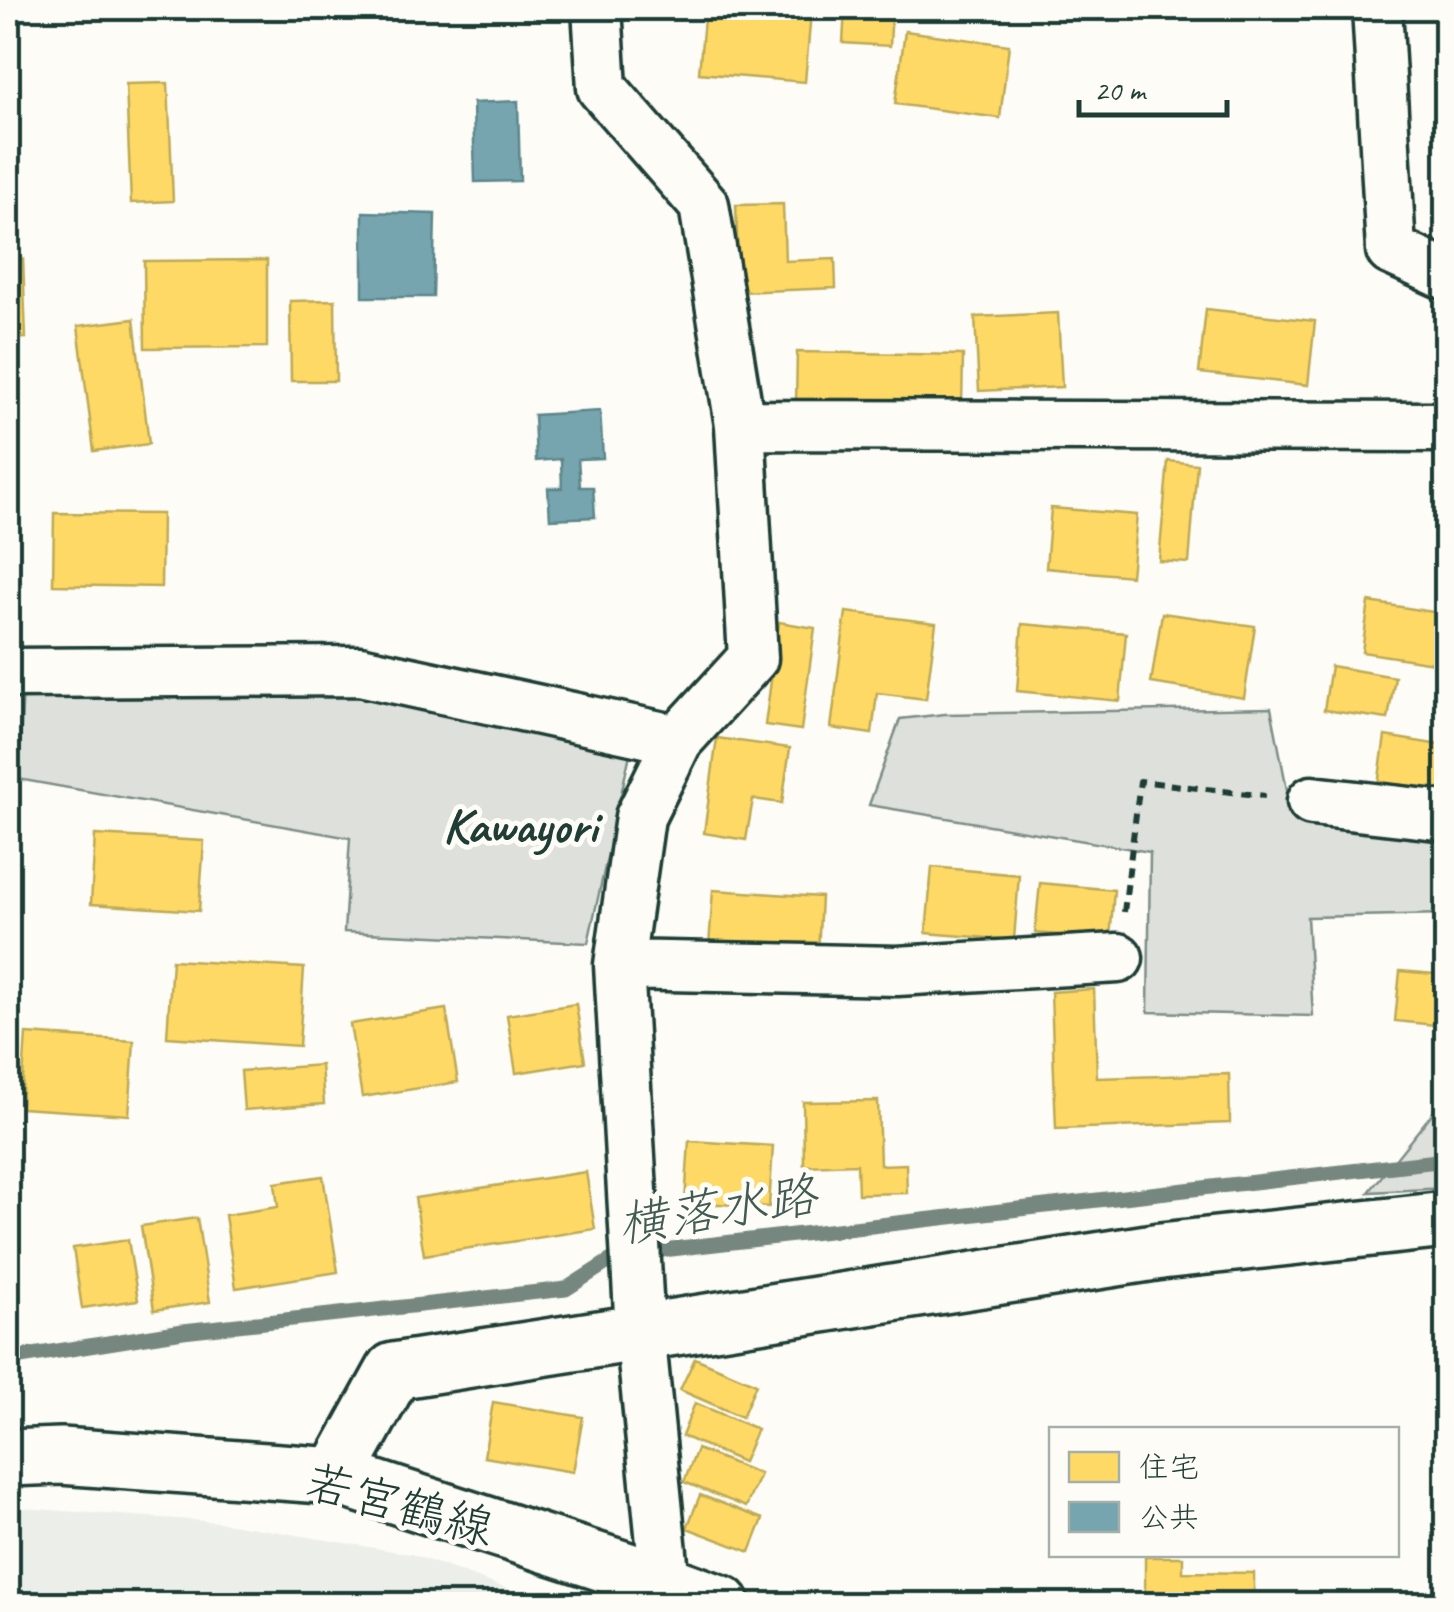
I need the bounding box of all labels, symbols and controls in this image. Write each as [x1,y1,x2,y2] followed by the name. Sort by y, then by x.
[1079,55,1226,117] scale bar
[1094,71,1147,109] text: 20 m
[443,794,603,857] district label: Kawayori
[614,1162,824,1256] water label: 横落水路
[1049,1427,1399,1557] legend
[1139,1448,1199,1486] text: 住宅
[299,1451,500,1559] street label: 若宮鶴線
[1139,1498,1199,1536] text: 公共

